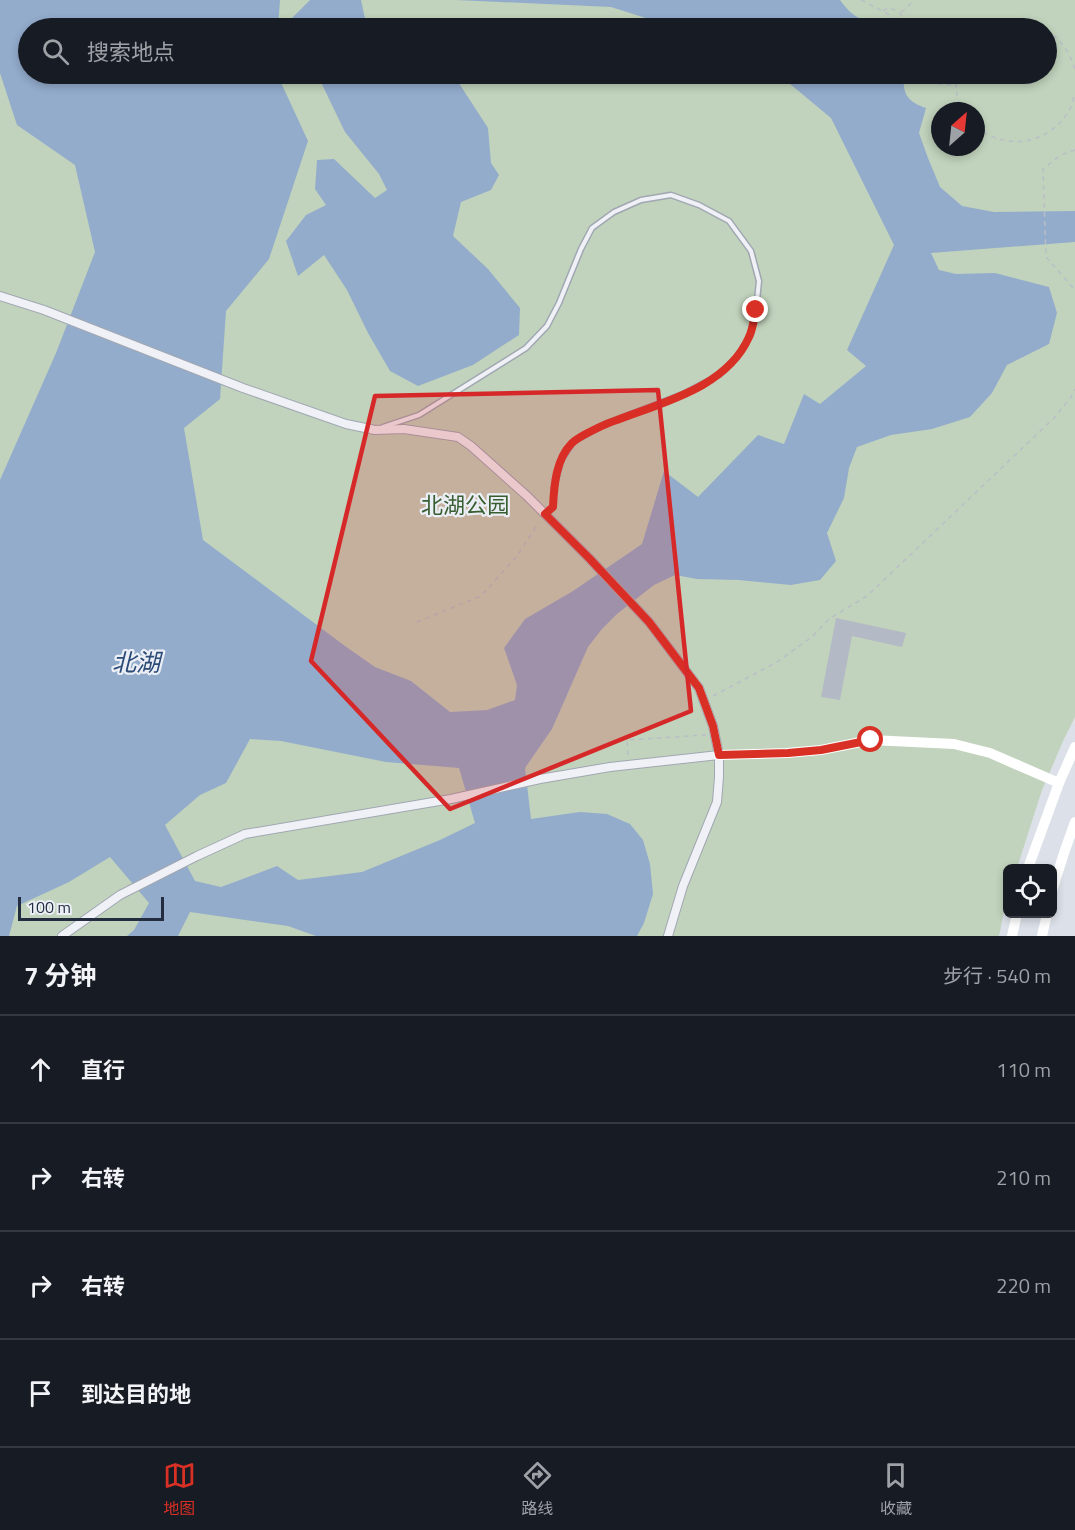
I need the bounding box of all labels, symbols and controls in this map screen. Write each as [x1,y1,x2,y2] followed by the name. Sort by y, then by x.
[18,18,1057,84] search box
[39,35,72,68] icon: search
[87,35,175,69] text: 搜索地点
[931,102,985,156] north arrow
[742,296,768,322] route end
[421,488,509,522] park label: 北湖公园
[112,644,164,680] water label: 北湖
[857,726,883,752] route start
[1003,864,1057,918] map controls
[1003,864,1057,918] button: locate
[18,894,164,922] scale bar
[27,895,71,919] text: 100 m
[24,956,96,995] text: 7 分钟
[943,960,1051,991] text: 步行 · 540 m
[24,1053,57,1086] icon: ahead
[81,1053,125,1087] text: 直行
[996,1054,1051,1085] text: 110 m
[24,1161,57,1194] icon: right
[81,1161,125,1195] text: 右转
[996,1162,1051,1193] text: 210 m
[24,1269,57,1302] icon: right
[81,1269,125,1303] text: 右转
[996,1270,1051,1301] text: 220 m
[24,1377,57,1410] icon: arrive
[81,1377,191,1411] text: 到达目的地
[163,1459,196,1520] tab: 地图
[521,1459,554,1520] tab: 路线
[879,1459,912,1520] tab: 收藏

